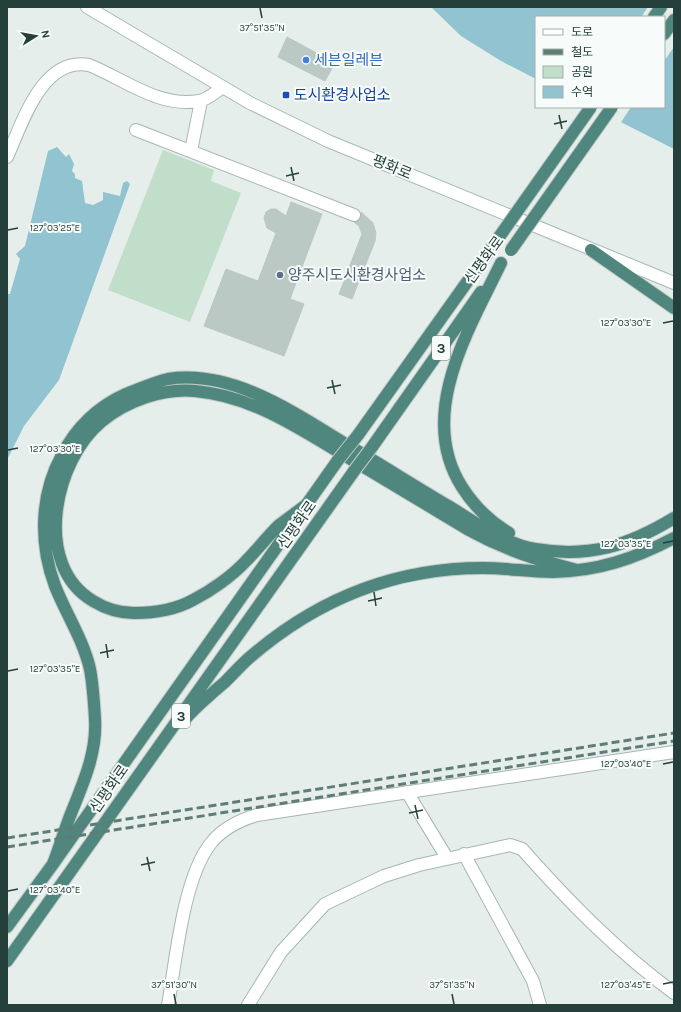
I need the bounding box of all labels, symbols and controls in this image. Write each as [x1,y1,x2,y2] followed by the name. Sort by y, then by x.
[16,16,56,56] north arrow
[535,16,665,108] legend
[239,22,285,34] text: 37°51'35"N
[571,25,593,39] text: 도로
[38,29,52,39] text: N
[571,45,593,59] text: 철도
[314,51,383,69] place label: 세븐일레븐
[301,55,311,65] marker: 세븐일레븐
[571,65,593,79] text: 공원
[571,85,593,99] text: 수역
[294,86,391,104] place label: 도시환경사업소
[281,90,291,100] marker: 도시환경사업소
[369,151,415,183] street label: 평화로
[30,222,80,234] text: 127°03'25"E
[460,232,508,288] street label: 신평화로
[288,266,426,284] place label: 양주시도시환경사업소
[275,270,285,280] marker: 양주시도시환경사업소
[601,317,651,329] text: 127°03'30"E
[432,336,450,360] road number: 3
[30,443,80,455] text: 127°03'30"E
[274,497,320,553] street label: 신평화로
[601,538,651,550] text: 127°03'35"E
[30,663,80,675] text: 127°03'35"E
[172,704,190,728] road number: 3
[601,758,651,770] text: 127°03'40"E
[86,761,132,817] street label: 신평화로
[30,884,80,896] text: 127°03'40"E
[151,979,197,991] text: 37°51'30"N
[429,979,475,991] text: 37°51'35"N
[601,979,651,991] text: 127°03'45"E

